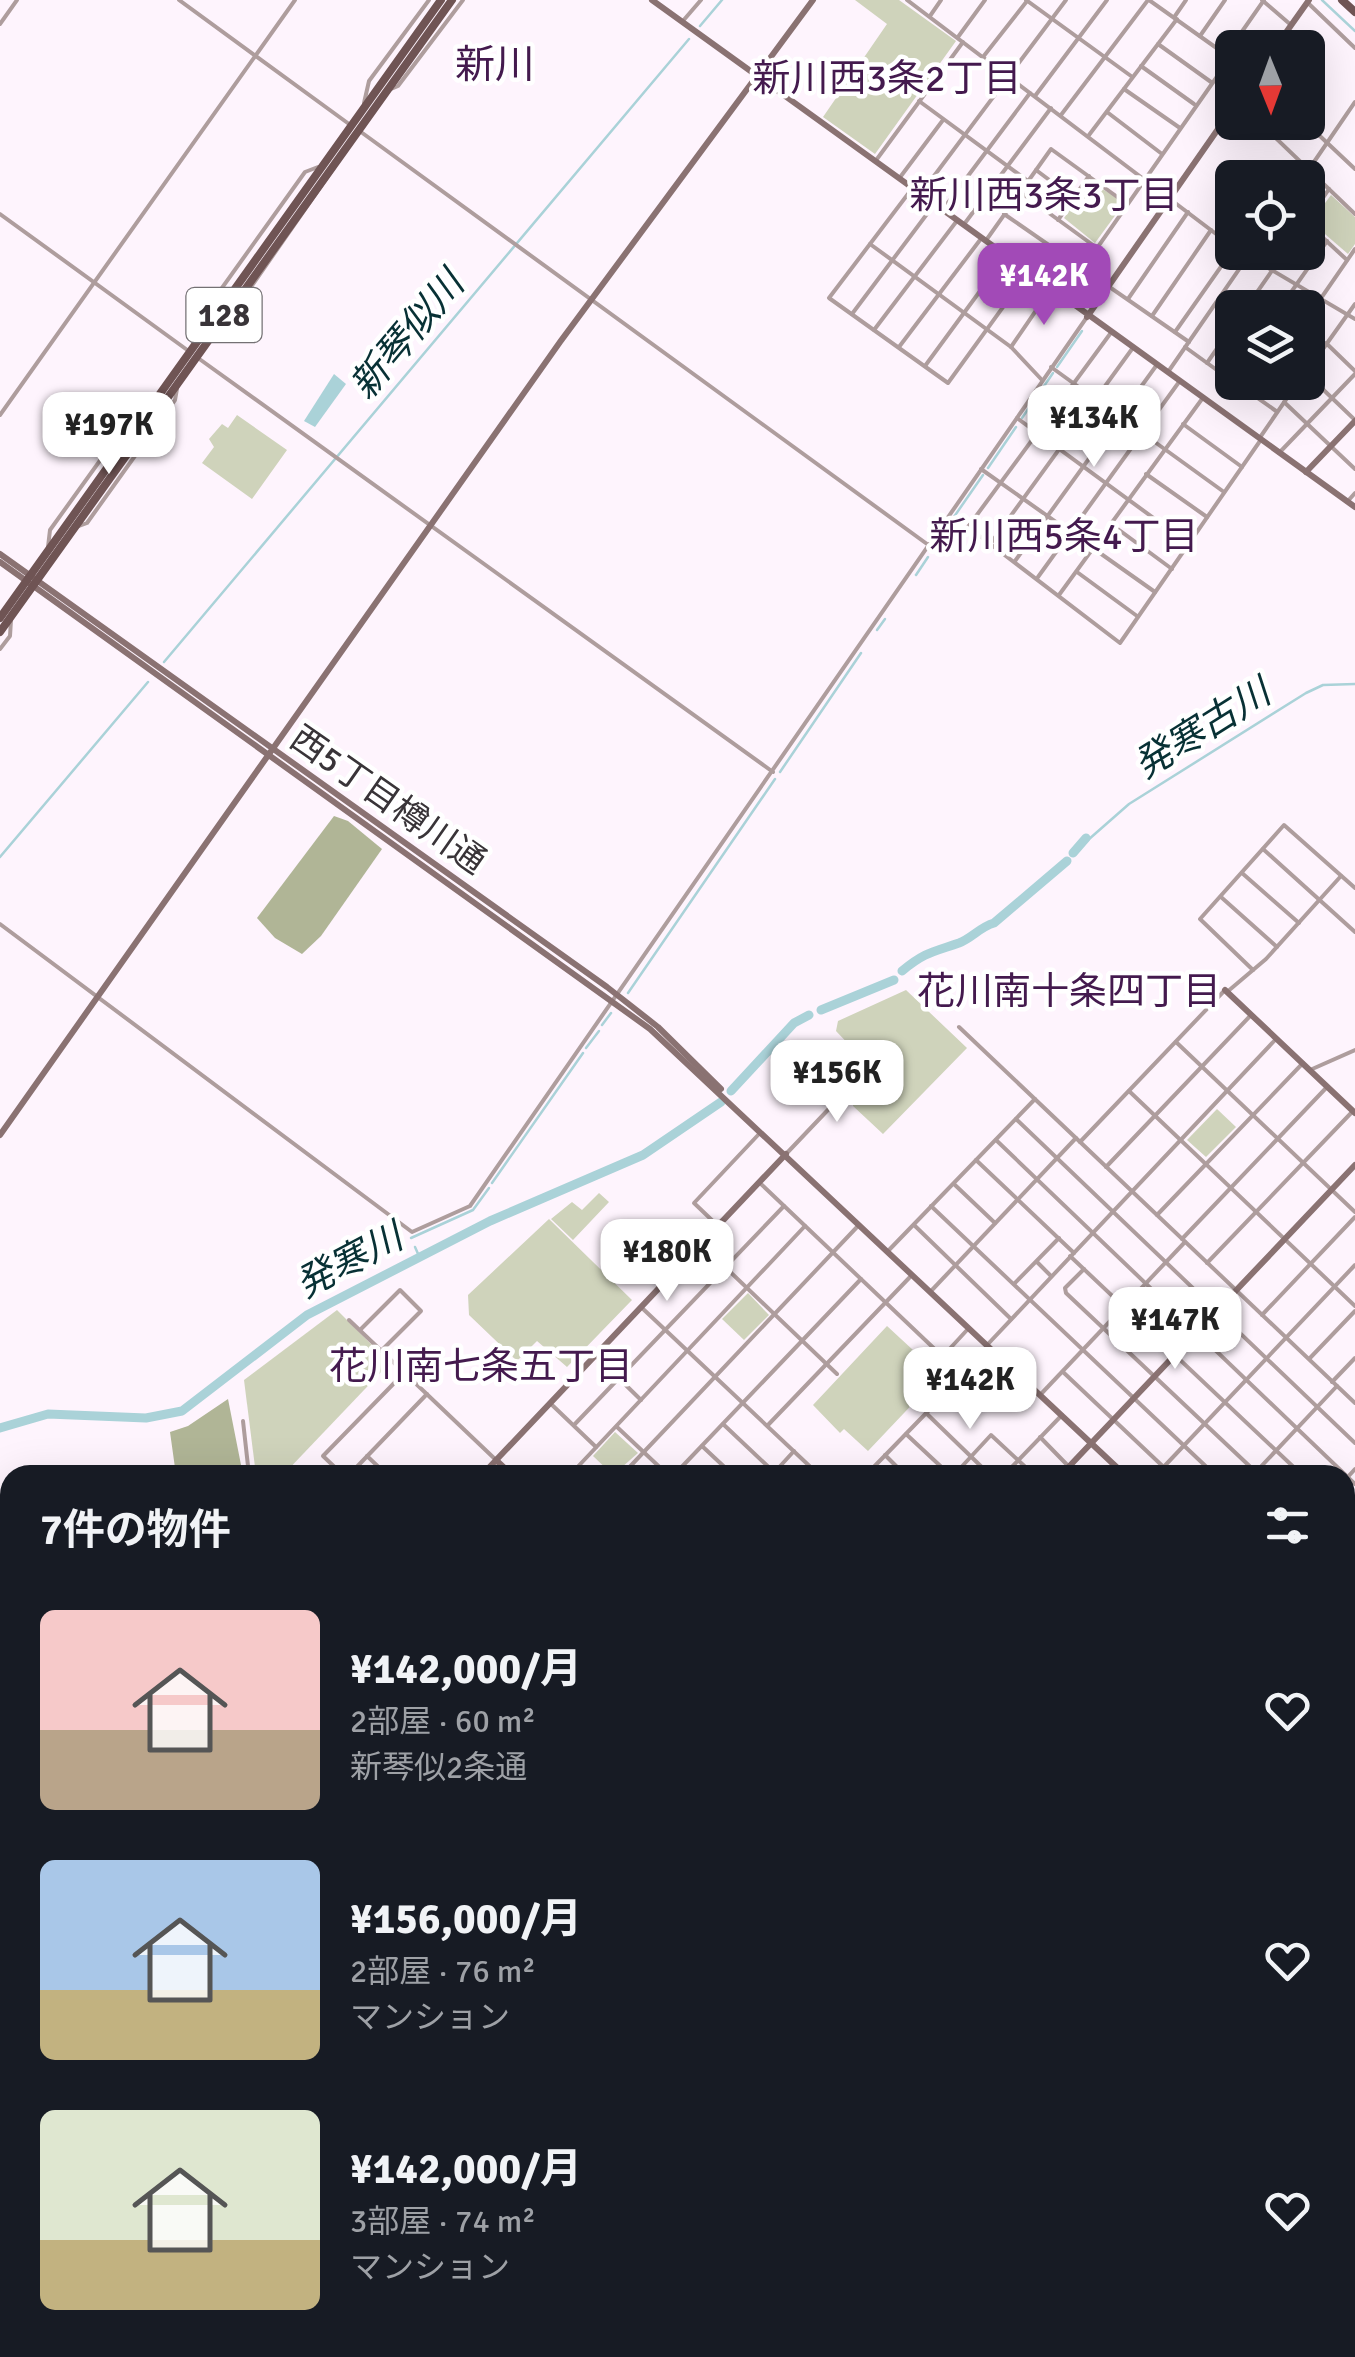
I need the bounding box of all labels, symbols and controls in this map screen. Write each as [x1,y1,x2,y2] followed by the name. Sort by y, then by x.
[1215,30,1325,140] north arrow
[1215,30,1325,400] map controls
[455,40,535,90] district label: 新川
[752,55,1022,102] district label: 新川西3条2丁目
[1215,160,1325,270] button: locate
[909,172,1179,219] district label: 新川西3条3丁目
[974,243,1114,328] pin: ¥142K
[1000,256,1088,295] text: ¥142K
[340,259,476,408] water label: 新琴似川
[186,288,262,342] road number: 128
[1215,290,1325,400] button: layers
[1024,385,1164,470] pin: ¥134K
[39,392,179,477] pin: ¥197K
[1050,398,1138,437] text: ¥134K
[65,405,153,444] text: ¥197K
[929,513,1199,560] district label: 新川西5条4丁目
[1125,667,1282,789] water label: 発寒古川
[282,717,494,883] street label: 西5丁目樽川通
[917,968,1221,1015] district label: 花川南十条四丁目
[767,1040,907,1125] pin: ¥156K
[793,1053,881,1092] text: ¥156K
[288,1212,414,1309] water label: 発寒川
[597,1219,737,1304] pin: ¥180K
[623,1232,711,1271] text: ¥180K
[1105,1287,1245,1372] pin: ¥147K
[1131,1300,1219,1339] text: ¥147K
[329,1343,633,1390] district label: 花川南七条五丁目
[900,1347,1040,1432] pin: ¥142K
[926,1360,1014,1399] text: ¥142K
[1260,1498,1315,1553] icon: filters
[40,1505,231,1556] text: 7件の物件
[350,1644,582,1695] text: ¥142,000/月
[120,1650,240,1770] icon: home
[1260,1683,1315,1738] icon: heart
[350,1702,536,1741] text: 2部屋 · 60 m²
[350,1748,527,1787] text: 新琴似2条通
[350,1894,582,1945] text: ¥156,000/月
[120,1900,240,2020] icon: home
[1260,1933,1315,1988] icon: heart
[350,1952,536,1991] text: 2部屋 · 76 m²
[350,1998,510,2037] text: マンション
[350,2144,582,2195] text: ¥142,000/月
[120,2150,240,2270] icon: home
[1260,2183,1315,2238] icon: heart
[350,2202,536,2241] text: 3部屋 · 74 m²
[350,2248,510,2287] text: マンション

